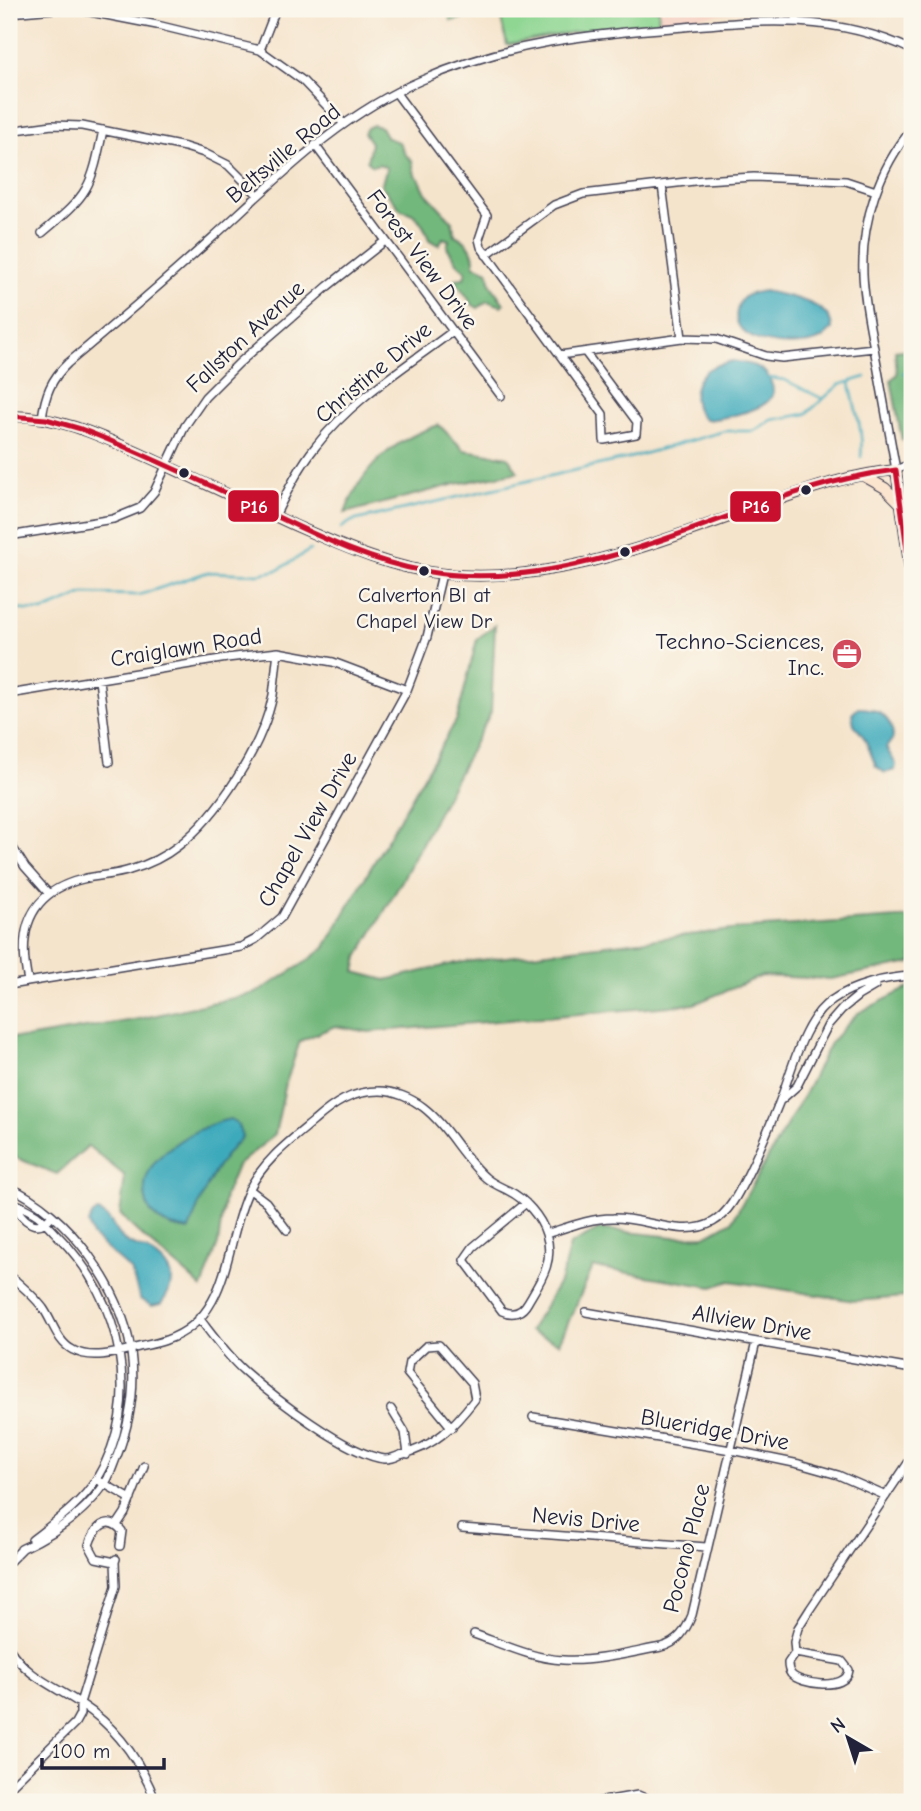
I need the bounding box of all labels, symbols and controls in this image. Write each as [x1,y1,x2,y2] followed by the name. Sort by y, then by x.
[221,98,346,209] street label: Beltsville Road
[361,184,484,335] street label: Forest View Drive
[181,275,310,398] street label: Fallston Avenue
[310,316,437,429] street label: Christine Drive
[177,466,191,480] unlabelled marker
[799,483,813,497] unlabelled marker
[227,489,280,523] line badge: P16
[729,490,782,523] line badge: P16
[240,496,268,518] text: P16
[742,496,770,518] text: P16
[618,545,632,559] unlabelled marker
[417,564,431,578] marker: Calverton Bl at Chapel View Dr
[356,583,493,633] place label: Calverton Bl at Chapel View Dr
[109,622,264,673] street label: Craiglawn Road
[656,628,824,681] place label: Techno-Sciences, Inc.
[830,637,864,671] office icon: Techno-Sciences, Inc.
[252,747,363,912] street label: Chapel View Drive
[690,1299,814,1346] street label: Allview Drive
[639,1403,791,1456] street label: Blueridge Drive
[657,1481,716,1616] street label: Pocono Place
[531,1501,641,1538] street label: Nevis Drive
[813,1702,883,1772] north arrow
[826,1713,850,1738] text: N
[42,1727,164,1771] scale bar
[52,1739,110,1763] text: 100 m

